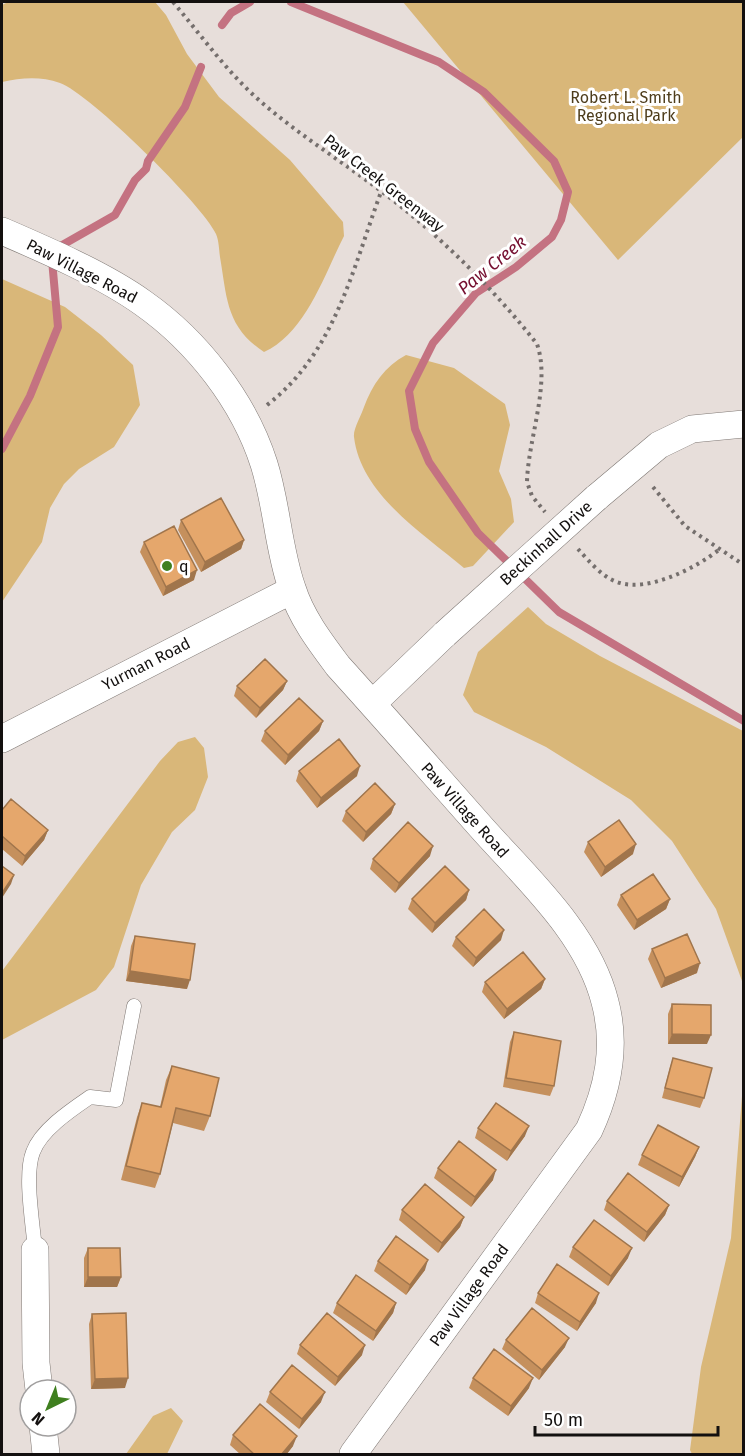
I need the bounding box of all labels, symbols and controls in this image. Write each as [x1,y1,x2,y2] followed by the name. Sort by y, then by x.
[570,88,682,125] park label: Robert L. Smith Regional Park
[320,130,448,236] street label: Paw Creek Greenway
[453,231,531,299] water label: Paw Creek
[23,235,141,307] street label: Paw Village Road
[496,497,596,589] street label: Beckinhall Drive
[179,557,189,576] place label: q
[160,559,174,573] marker: q
[99,634,193,694] street label: Yurman Road
[417,758,513,862] street label: Paw Village Road
[425,1240,513,1350] street label: Paw Village Road
[18,1378,78,1438] north arrow
[535,1399,718,1437] scale bar
[28,1408,48,1429] text: N
[544,1409,583,1431] text: 50 m

